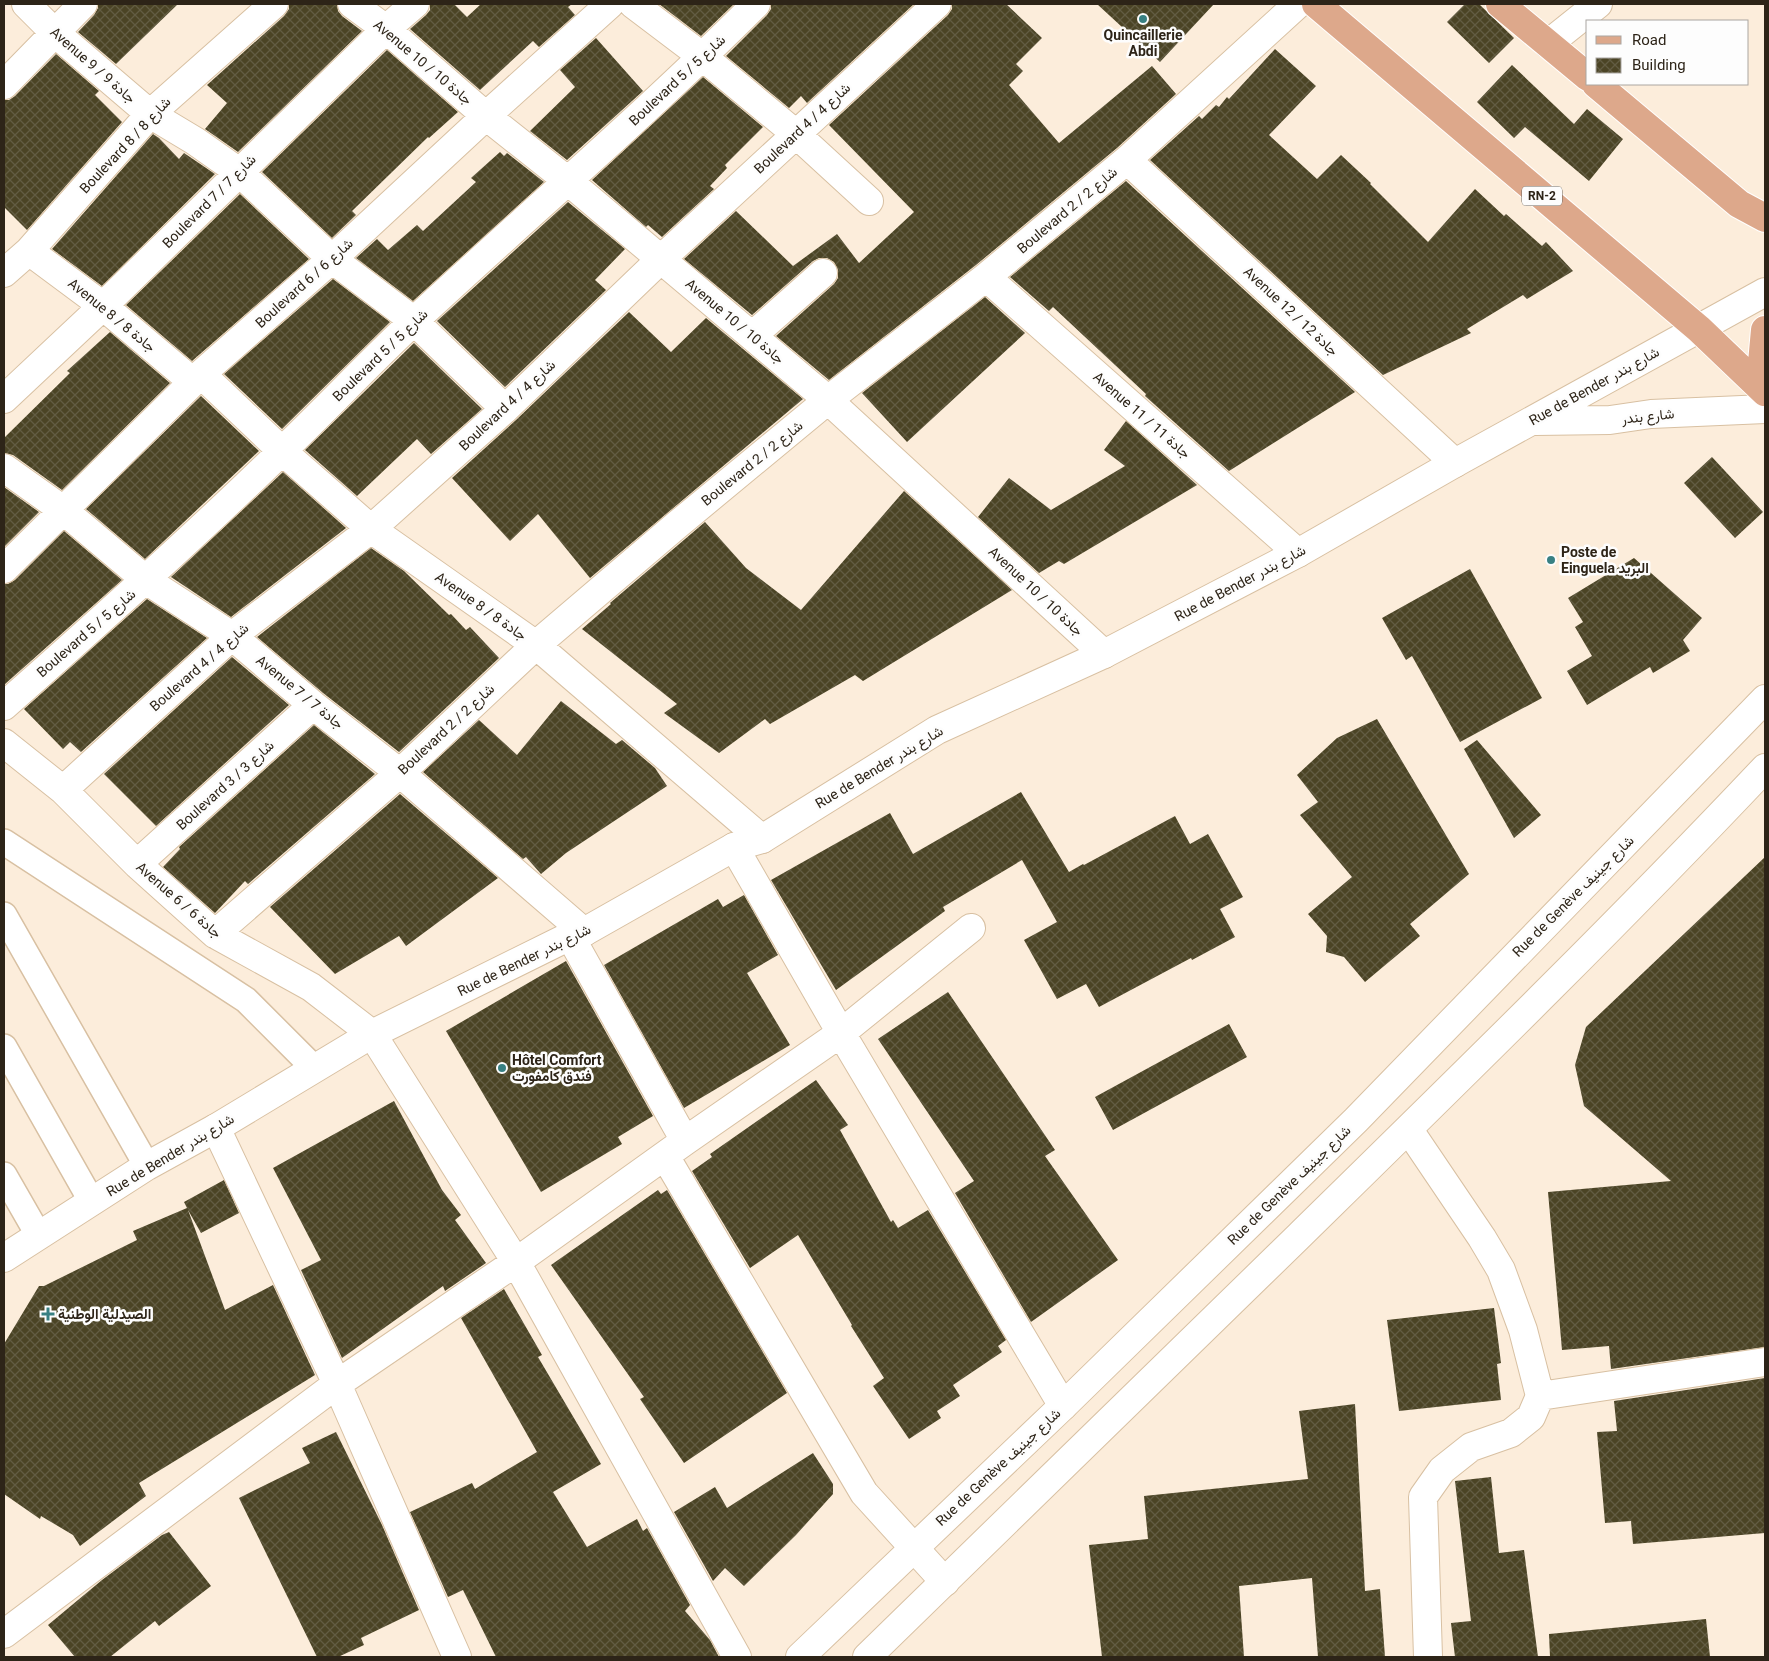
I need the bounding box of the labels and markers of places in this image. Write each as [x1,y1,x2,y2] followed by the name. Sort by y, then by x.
[1137,13,1149,25] marker: Quincaillerie Abdi
[1104,27,1183,59] place label: Quincaillerie Abdi
[1561,544,1649,577] place label: Poste de Einguela البريد
[1545,554,1557,566] marker: Poste de Einguela البريد
[512,1052,602,1085] place label: Hôtel Comfort فندق كامفورت
[496,1062,508,1074] marker: Hôtel Comfort فندق كامفورت
[58,1306,151,1323] place label: الصيدلية الوطنية
[42,1308,54,1320] marker: الصيدلية الوطنية

